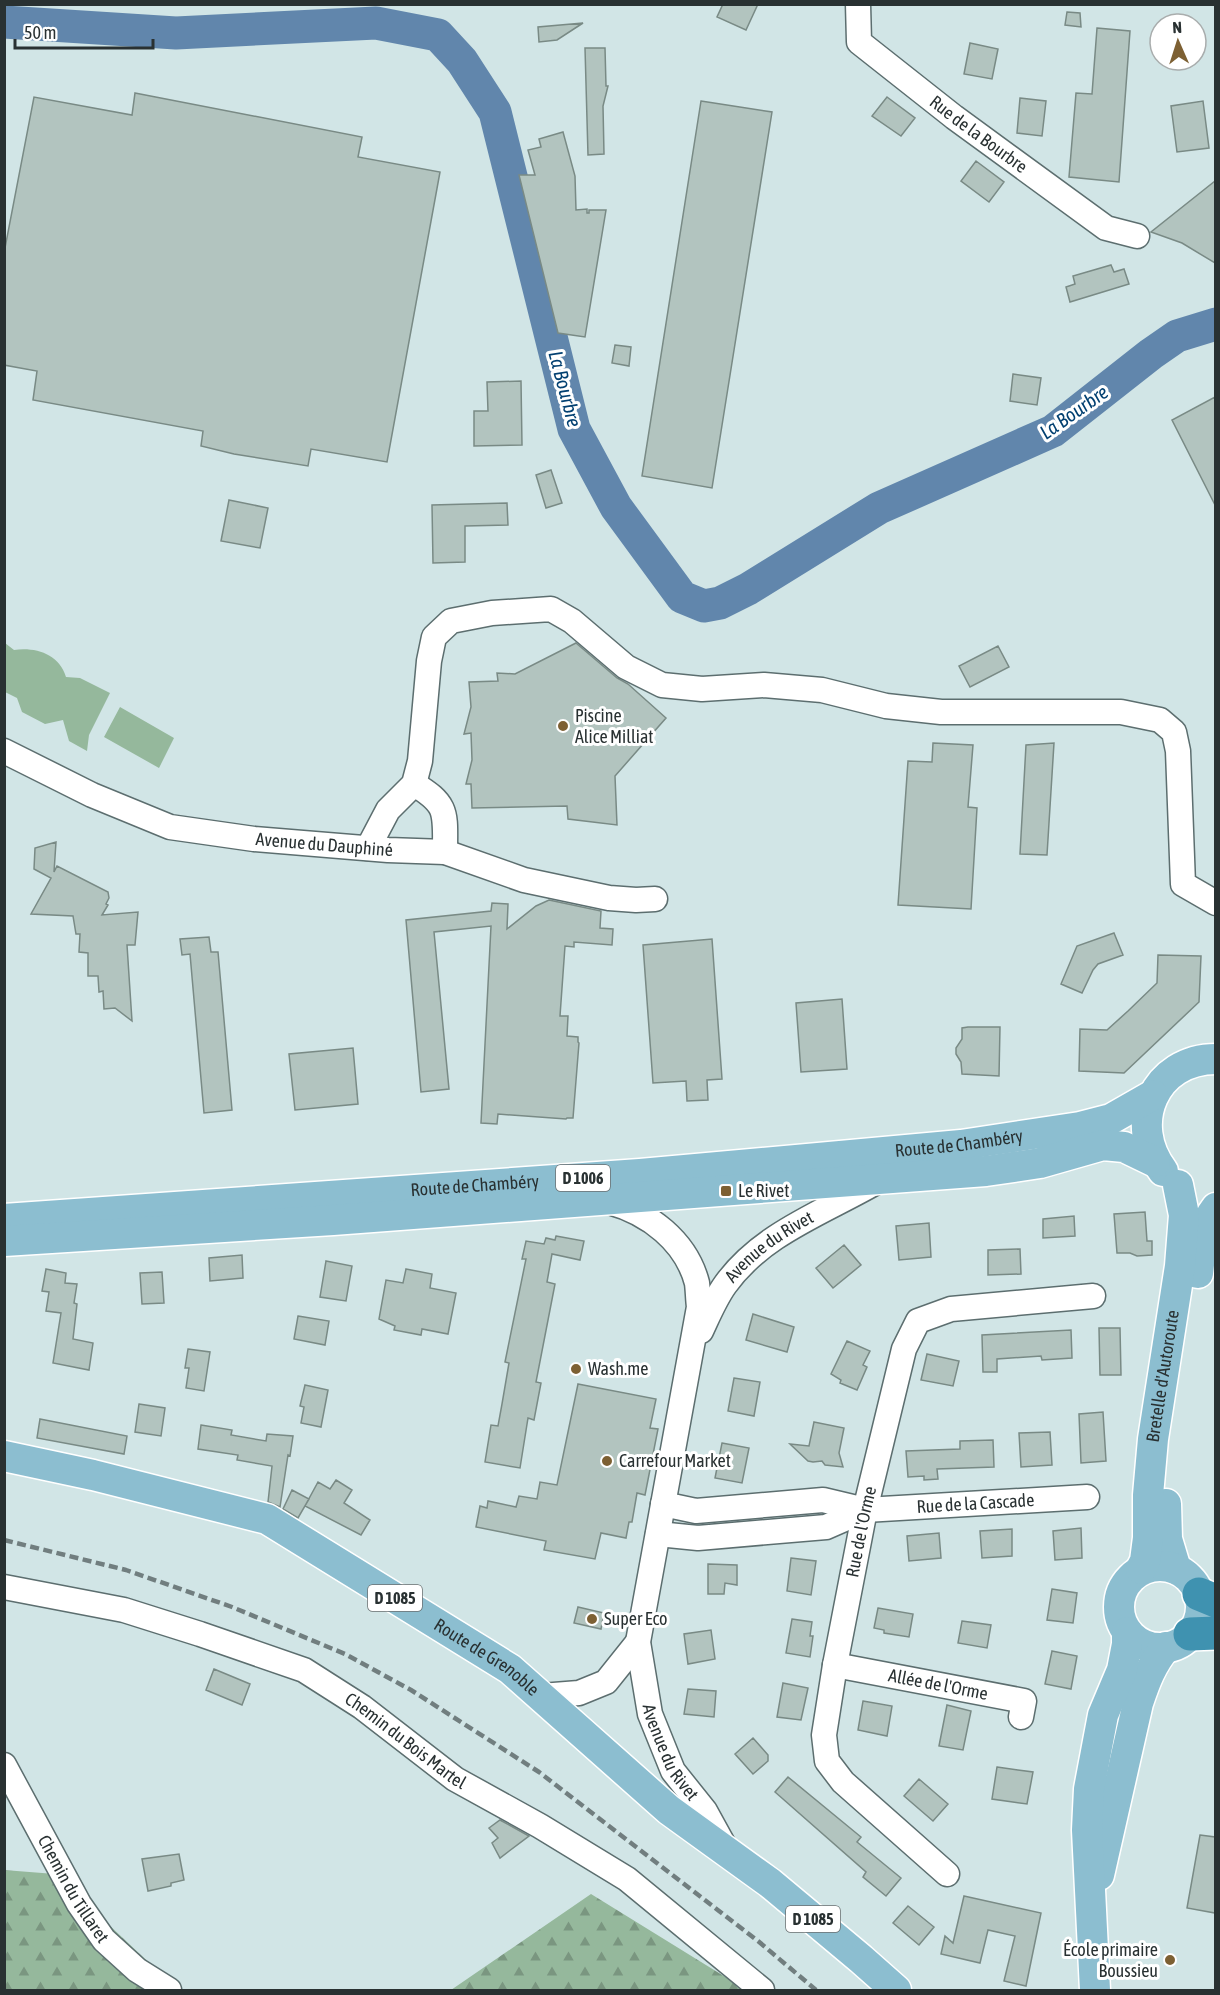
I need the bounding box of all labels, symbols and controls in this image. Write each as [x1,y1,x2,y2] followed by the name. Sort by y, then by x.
[15,12,153,50] scale bar
[1148,12,1208,72] north arrow
[1172,18,1182,36] text: N
[24,22,56,43] text: 50 m
[926,91,1032,177] street label: Rue de la Bourbre
[544,348,587,430] water label: La Bourbre
[1035,380,1112,443] water label: La Bourbre
[575,705,653,747] place label: Piscine Alice Milliat
[556,719,570,733] marker: Piscine Alice Milliat
[255,828,393,860] street label: Avenue du Dauphiné
[894,1125,1024,1161] street label: Route de Chambéry
[556,1165,610,1191] road number: D 1006
[410,1170,540,1200] street label: Route de Chambéry
[738,1180,789,1201] place label: Le Rivet
[719,1184,733,1198] marker: Le Rivet
[720,1206,817,1286] street label: Avenue du Rivet
[1142,1308,1183,1444] street label: Bretelle d'Autoroute
[588,1358,648,1379] place label: Wash.me
[569,1362,583,1376] marker: Wash.me
[619,1450,731,1471] place label: Carrefour Market
[600,1454,614,1468] marker: Carrefour Market
[841,1484,880,1579] street label: Rue de l'Orme
[916,1489,1035,1517] street label: Rue de la Cascade
[368,1585,422,1611] road number: D 1085
[604,1608,668,1629] place label: Super Eco
[585,1612,599,1626] marker: Super Eco
[430,1614,544,1700] street label: Route de Grenoble
[887,1664,990,1704] street label: Allée de l'Orme
[341,1688,470,1793] street label: Chemin du Bois Martel
[639,1703,703,1804] street label: Avenue du Rivet
[34,1831,114,1946] street label: Chemin du Tillaret
[786,1906,840,1932] road number: D 1085
[1063,1939,1158,1981] place label: École primaire Boussieu
[1163,1953,1177,1967] marker: École primaire Boussieu

